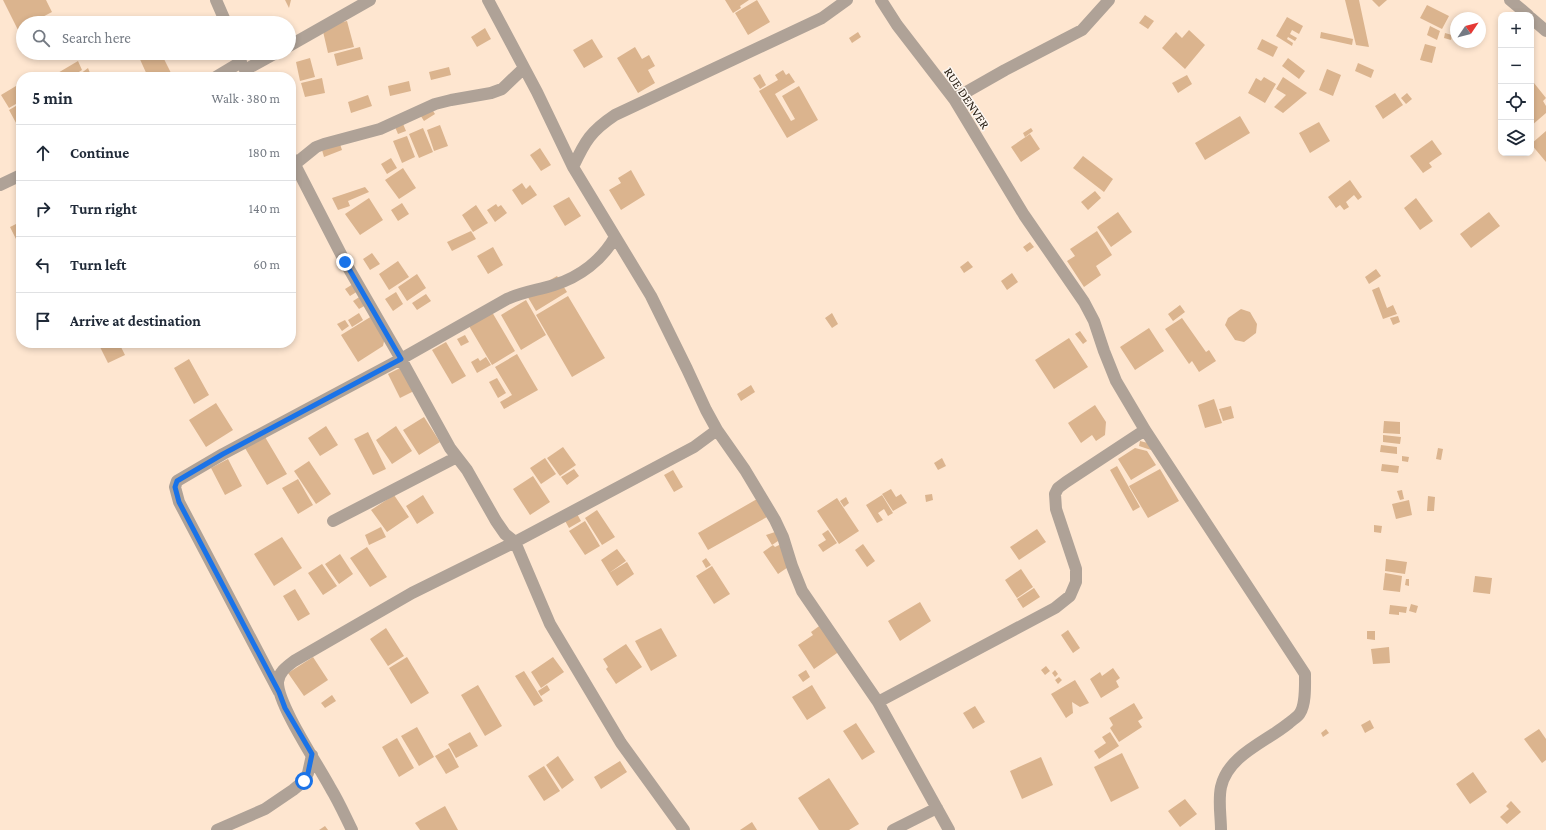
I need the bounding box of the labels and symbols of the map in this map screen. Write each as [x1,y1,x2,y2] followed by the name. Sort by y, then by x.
[1450,12,1486,48] north arrow
[941,64,993,132] street label: RUE DENVER
[336,253,354,271] route end
[295,772,313,790] route start

